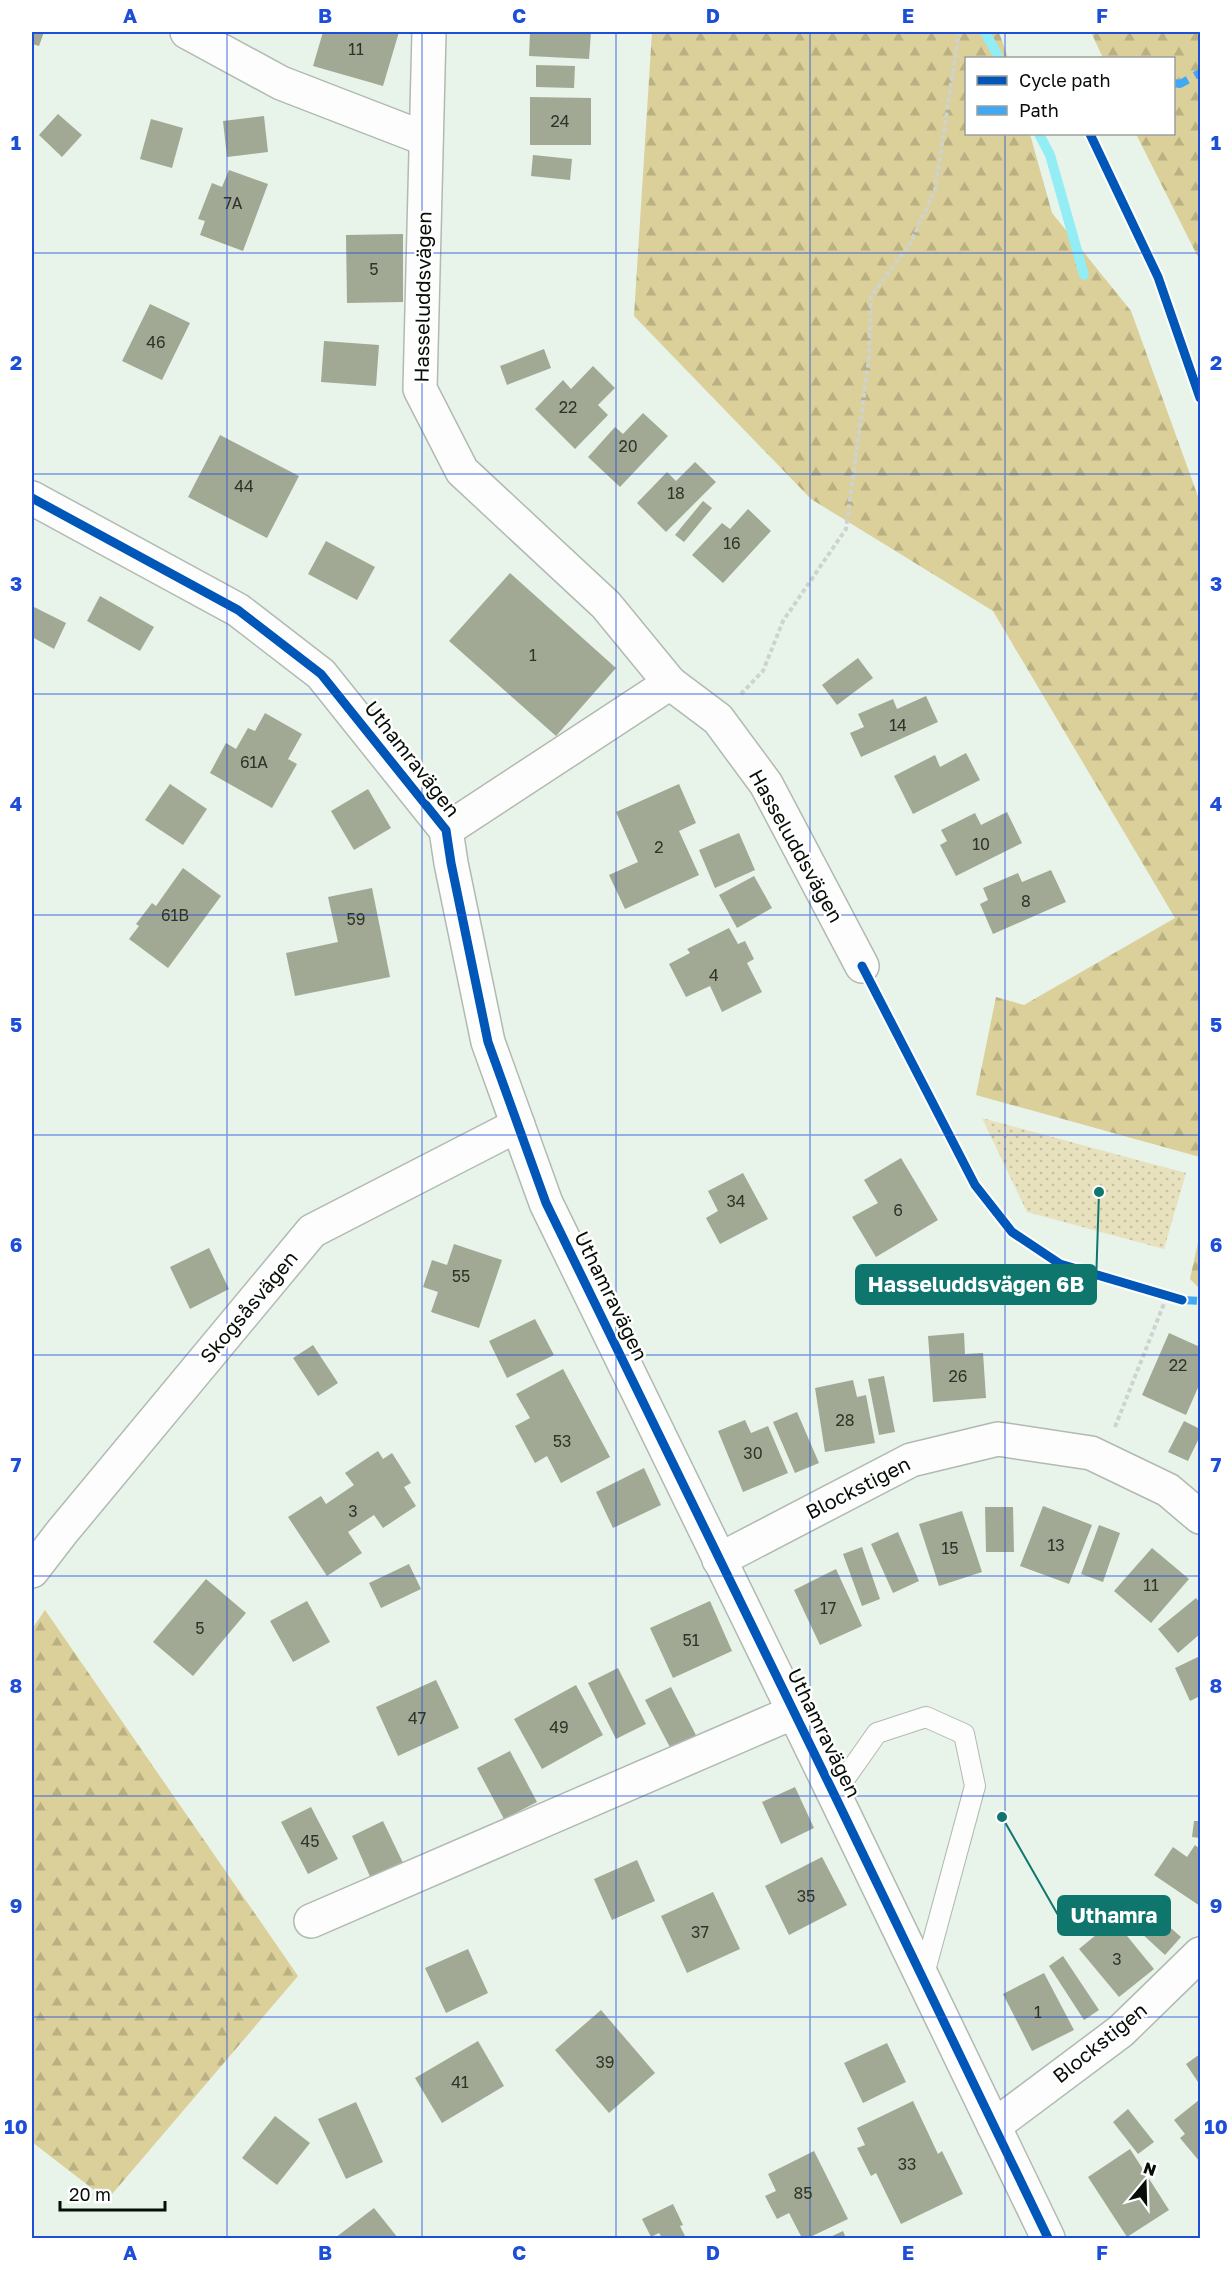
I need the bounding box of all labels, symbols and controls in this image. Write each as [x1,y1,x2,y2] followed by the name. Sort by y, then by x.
[123,3,137,27] text: A
[318,3,332,27] text: B
[512,3,526,27] text: C
[706,3,720,27] text: D
[902,3,914,27] text: E
[1096,3,1108,27] text: F
[348,39,364,59] house number: 11
[965,57,1175,135] legend
[1019,69,1111,91] text: Cycle path
[1019,99,1059,121] text: Path
[550,111,570,131] house number: 24
[11,130,21,154] text: 1
[1211,130,1221,154] text: 1
[223,193,243,213] house number: 7A
[409,211,435,383] street label: Hasseluddsvägen
[369,259,379,279] house number: 5
[146,332,166,352] house number: 46
[10,350,22,374] text: 2
[1210,350,1222,374] text: 2
[559,397,577,417] house number: 22
[618,436,638,456] house number: 20
[234,476,254,496] house number: 44
[667,483,685,503] house number: 18
[723,533,741,553] house number: 16
[10,571,22,595] text: 3
[1210,571,1222,595] text: 3
[529,645,537,665] house number: 1
[360,696,466,821] street label: Uthamravägen
[889,715,907,735] house number: 14
[240,752,268,772] house number: 61A
[745,765,849,926] street label: Hasseluddsvägen
[10,791,22,815] text: 4
[1210,791,1222,815] text: 4
[972,834,990,854] house number: 10
[654,837,664,857] house number: 2
[1021,891,1031,911] house number: 8
[161,905,189,925] house number: 61B
[347,909,365,929] house number: 59
[709,965,719,985] house number: 4
[10,1012,22,1036] text: 5
[1210,1012,1222,1036] text: 5
[726,1191,746,1211] house number: 34
[893,1200,903,1220] house number: 6
[570,1227,654,1364] street label: Uthamravägen
[10,1232,22,1256] text: 6
[1210,1232,1222,1256] text: 6
[194,1245,302,1367] street label: Skogsåsvägen
[856,1265,1096,1304] callout: Hasseluddsvägen 6B
[452,1266,470,1286] house number: 55
[868,1271,1084,1297] text: Hasseluddsvägen 6B
[1169,1355,1187,1375] house number: 22
[949,1366,967,1386] house number: 26
[835,1410,855,1430] house number: 28
[553,1431,571,1451] house number: 53
[743,1443,763,1463] house number: 30
[801,1451,914,1524] street label: Blockstigen
[11,1452,22,1476] text: 7
[1211,1452,1222,1476] text: 7
[348,1501,358,1521] house number: 3
[1047,1535,1065,1555] house number: 13
[941,1538,959,1558] house number: 15
[1143,1575,1159,1595] house number: 11
[820,1598,836,1618] house number: 17
[195,1618,205,1638] house number: 5
[682,1630,700,1650] house number: 51
[783,1664,867,1801] street label: Uthamravägen
[10,1673,22,1697] text: 8
[1210,1673,1222,1697] text: 8
[408,1708,426,1728] house number: 47
[549,1717,569,1737] house number: 49
[300,1831,320,1851] house number: 45
[797,1886,815,1906] house number: 35
[10,1893,22,1917] text: 9
[1210,1893,1222,1917] text: 9
[1058,1896,1170,1935] callout: Uthamra
[1070,1902,1158,1928] text: Uthamra
[691,1922,709,1942] house number: 37
[1112,1949,1122,1969] house number: 3
[1048,1997,1151,2087] street label: Blockstigen
[1034,2002,1042,2022] house number: 1
[595,2052,615,2072] house number: 39
[451,2072,469,2092] house number: 41
[4,2114,28,2138] text: 10
[1204,2114,1228,2138] text: 10
[1115,2153,1175,2213] north arrow
[898,2154,916,2174] house number: 33
[1141,2157,1159,2180] text: N
[60,2174,165,2212] scale bar
[69,2183,111,2205] text: 20 m
[793,2183,813,2203] house number: 85
[123,2240,137,2264] text: A
[318,2240,332,2264] text: B
[512,2240,526,2264] text: C
[706,2240,720,2264] text: D
[902,2240,914,2264] text: E
[1096,2240,1108,2264] text: F

